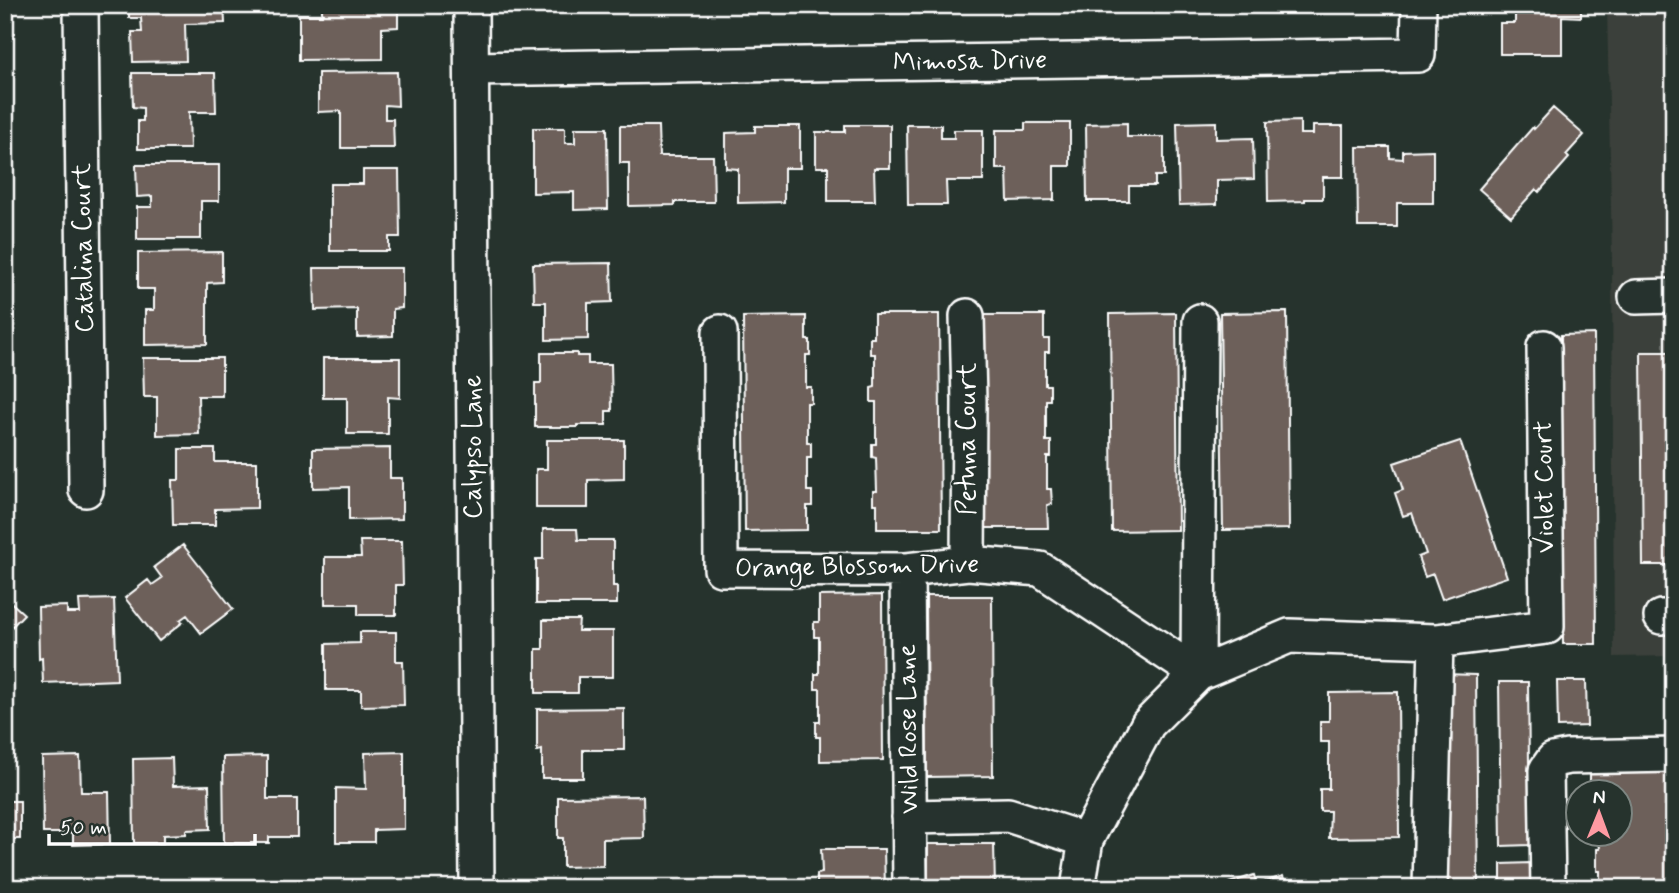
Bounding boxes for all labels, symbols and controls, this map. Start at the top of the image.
street label: Mimosa Drive [893,44,1047,80]
street label: Catalina Court [66,163,102,333]
street label: Petuna Court [951,363,985,515]
street label: Calypso Lane [457,375,491,519]
street label: Violet Court [1527,420,1563,554]
street label: Orange Blossom Drive [735,548,979,588]
street label: Wild Rose Lane [891,644,927,814]
north arrow [1564,778,1634,848]
text: N [1593,785,1606,810]
scale bar [49,802,256,846]
text: 50 m [60,814,107,842]

